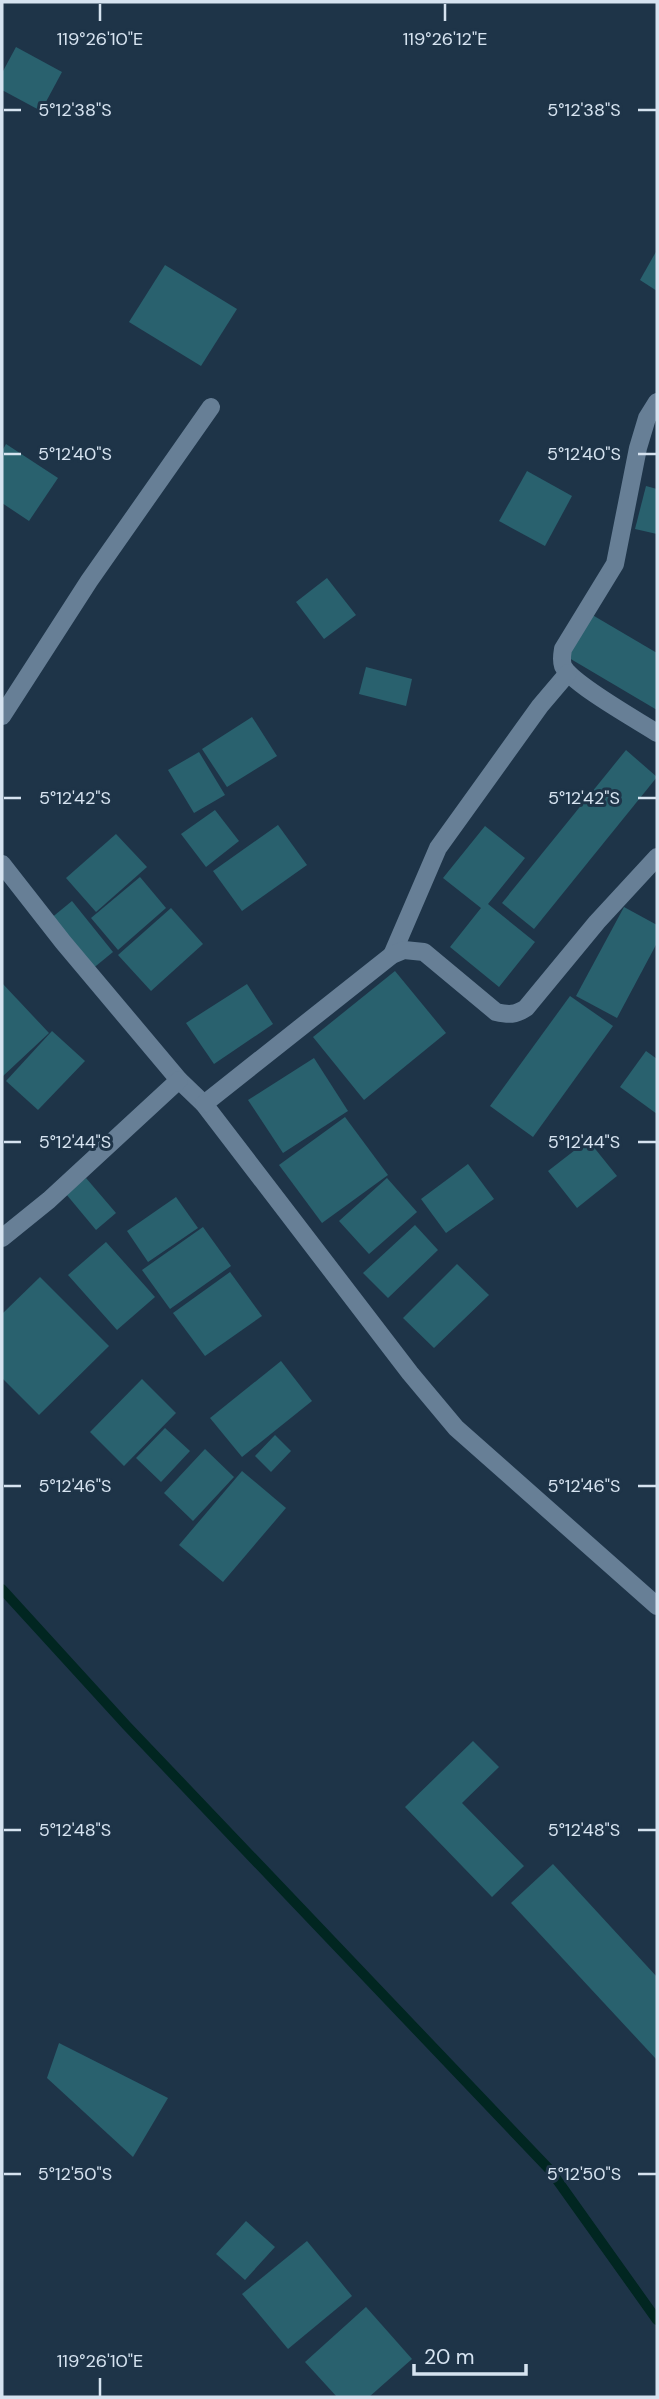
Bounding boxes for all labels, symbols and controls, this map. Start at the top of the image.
text: 119°26'10"E [57,27,143,51]
text: 119°26'12"E [403,27,487,51]
text: 5°12'38"S [38,98,112,122]
text: 5°12'38"S [547,98,621,122]
text: 5°12'40"S [38,442,112,466]
text: 5°12'40"S [547,442,621,466]
text: 5°12'42"S [39,786,111,810]
text: 5°12'42"S [548,786,620,810]
text: 5°12'44"S [39,1130,111,1154]
text: 5°12'44"S [548,1130,620,1154]
text: 5°12'46"S [39,1474,111,1498]
text: 5°12'46"S [548,1474,620,1498]
text: 5°12'48"S [39,1818,111,1842]
text: 5°12'48"S [548,1818,620,1842]
text: 5°12'50"S [38,2162,112,2186]
text: 5°12'50"S [547,2162,621,2186]
scale bar [414,2332,526,2376]
text: 20 m [424,2343,475,2371]
text: 119°26'10"E [57,2349,143,2373]

